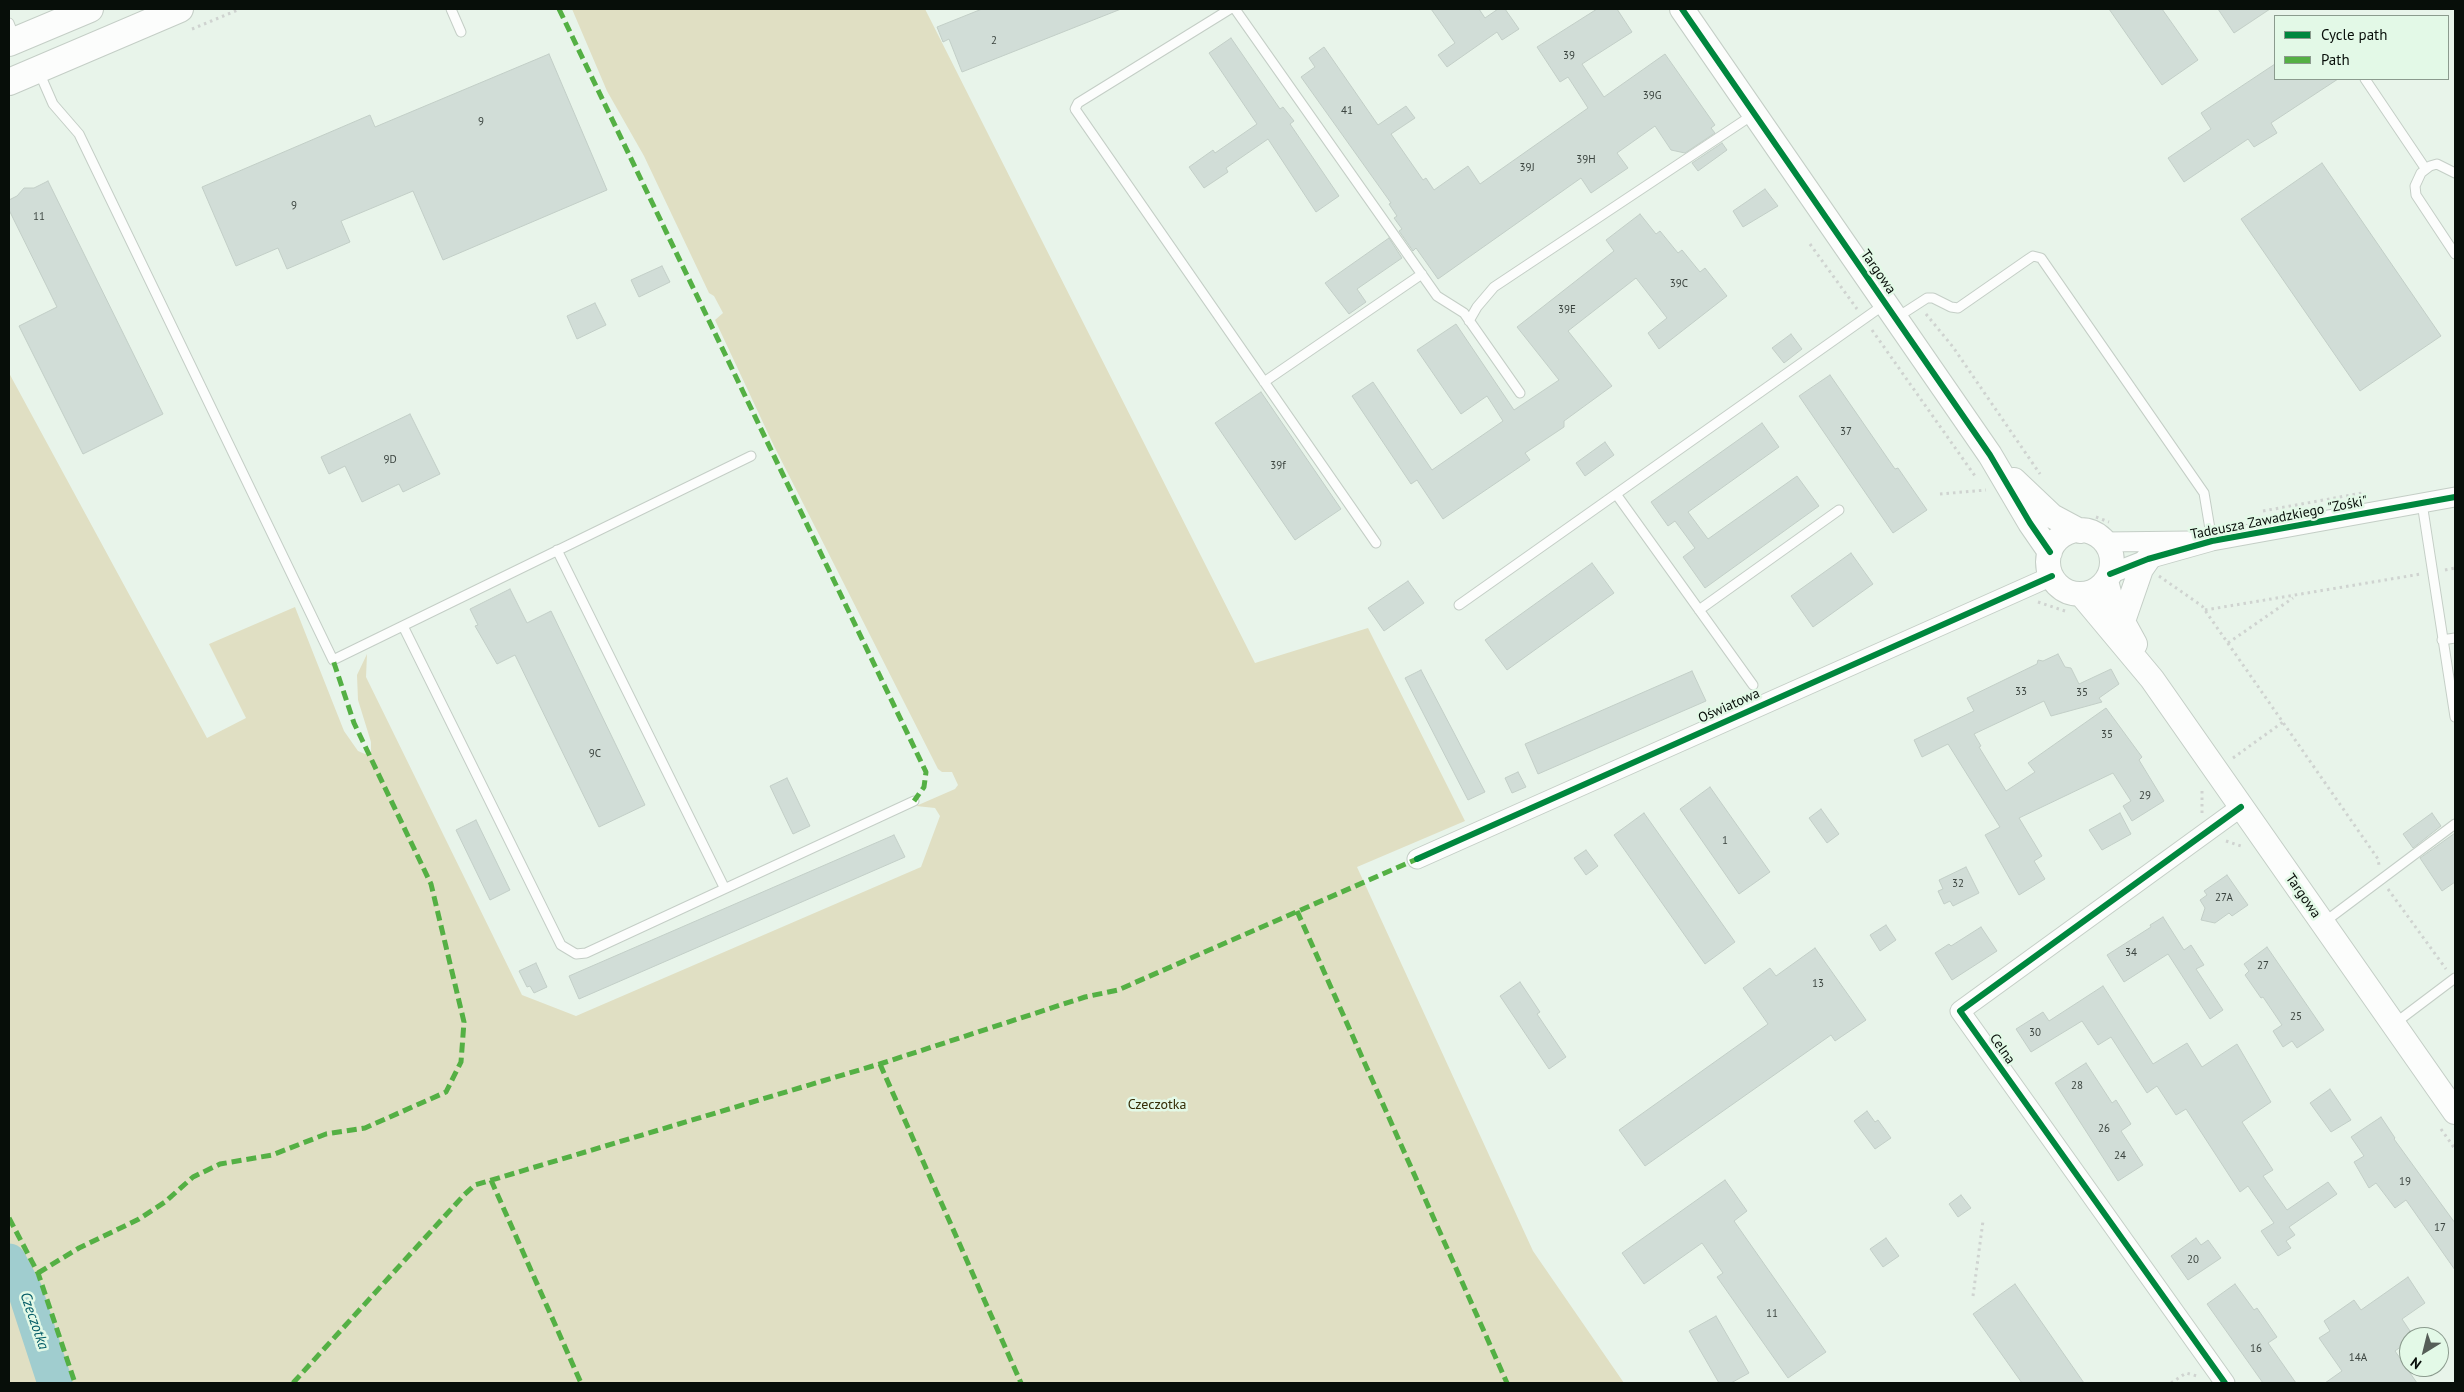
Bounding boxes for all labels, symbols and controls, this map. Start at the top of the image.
legend [2274,15,2449,80]
text: Cycle path [2321,25,2387,44]
house number: 2 [991,34,997,48]
house number: 39 [1563,49,1575,63]
text: Path [2321,50,2350,69]
house number: 39G [1643,89,1661,103]
house number: 41 [1341,104,1353,118]
house number: 9 [478,115,484,129]
house number: 39H [1576,153,1596,167]
house number: 39J [1519,161,1535,175]
house number: 9 [291,199,297,213]
house number: 11 [33,210,45,224]
street label: Targowa [1857,247,1899,297]
house number: 39C [1670,277,1688,291]
house number: 39E [1558,303,1576,317]
house number: 37 [1840,425,1852,439]
house number: 9D [383,453,397,467]
house number: 39f [1270,459,1286,473]
street label: Tadeusza Zawadzkiego "Zośki" [2189,493,2369,543]
street label: Oświatowa [1696,685,1762,727]
house number: 33 [2015,685,2027,699]
house number: 35 [2076,686,2088,700]
house number: 35 [2101,728,2113,742]
house number: 9C [589,747,601,761]
house number: 29 [2139,789,2151,803]
house number: 1 [1722,834,1728,848]
street label: Targowa [2282,871,2324,921]
house number: 32 [1952,877,1964,891]
house number: 27A [2215,891,2233,905]
house number: 34 [2125,946,2137,960]
house number: 27 [2257,959,2269,973]
house number: 13 [1812,977,1824,991]
house number: 25 [2290,1010,2302,1024]
house number: 30 [2029,1026,2041,1040]
street label: Celna [1986,1031,2018,1067]
house number: 28 [2071,1079,2083,1093]
park label: Czeczotka [1128,1097,1186,1113]
house number: 26 [2098,1122,2110,1136]
house number: 24 [2114,1149,2126,1163]
house number: 19 [2399,1175,2411,1189]
house number: 17 [2434,1221,2446,1235]
house number: 20 [2187,1253,2199,1267]
water label: Czeczotka [16,1290,52,1352]
house number: 11 [1766,1307,1778,1321]
north arrow [2399,1327,2449,1377]
house number: 16 [2250,1342,2262,1356]
house number: 14A [2349,1351,2367,1365]
text: N [2407,1353,2425,1373]

